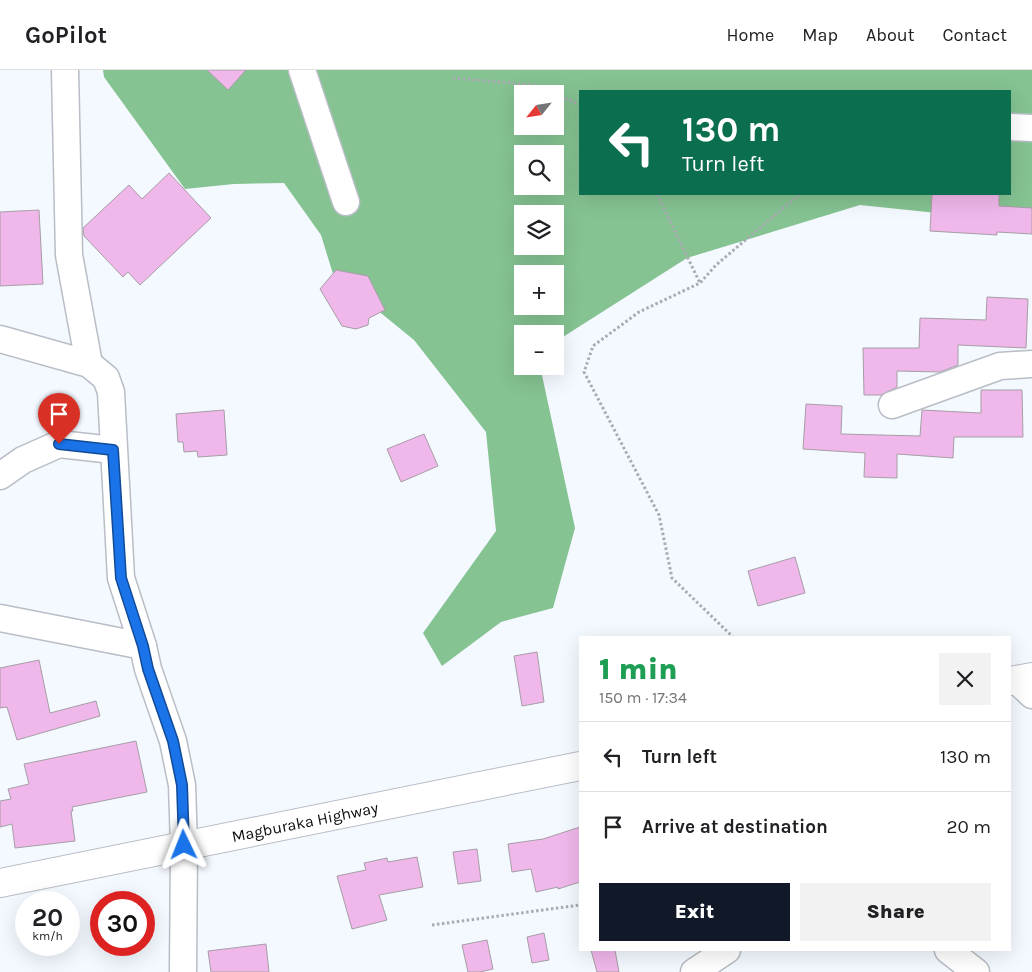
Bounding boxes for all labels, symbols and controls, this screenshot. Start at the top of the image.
text: GoPilot [25,21,107,49]
text: Home [726,24,774,46]
text: Map [802,24,838,46]
text: About [866,24,915,46]
text: Contact [943,24,1007,46]
north arrow [514,85,564,135]
map controls [514,85,564,375]
text: 130 m [682,109,780,150]
icon: left [599,110,664,175]
button: search [514,145,564,195]
text: Turn left [682,151,765,177]
button: layers [514,205,564,255]
button: + [514,265,564,315]
button: − [514,325,564,375]
pin [38,393,80,444]
icon: arrive [45,400,73,428]
text: 1 min [599,651,678,687]
button: close [939,653,991,705]
text: 150 m · 17:34 [599,688,687,707]
icon: left [599,743,627,771]
text: Turn left [642,746,717,768]
text: 130 m [940,746,991,768]
street label: Magburaka Highway [230,797,380,846]
icon: arrive [599,813,627,841]
text: Arrive at destination [642,816,828,838]
text: 20 m [946,816,991,838]
position arrow [157,818,209,870]
button: Exit [599,883,790,941]
button: Share [800,883,991,941]
speed limit sign: 30 [90,891,155,956]
text: 20 [32,903,63,932]
text: km/h [32,929,63,943]

